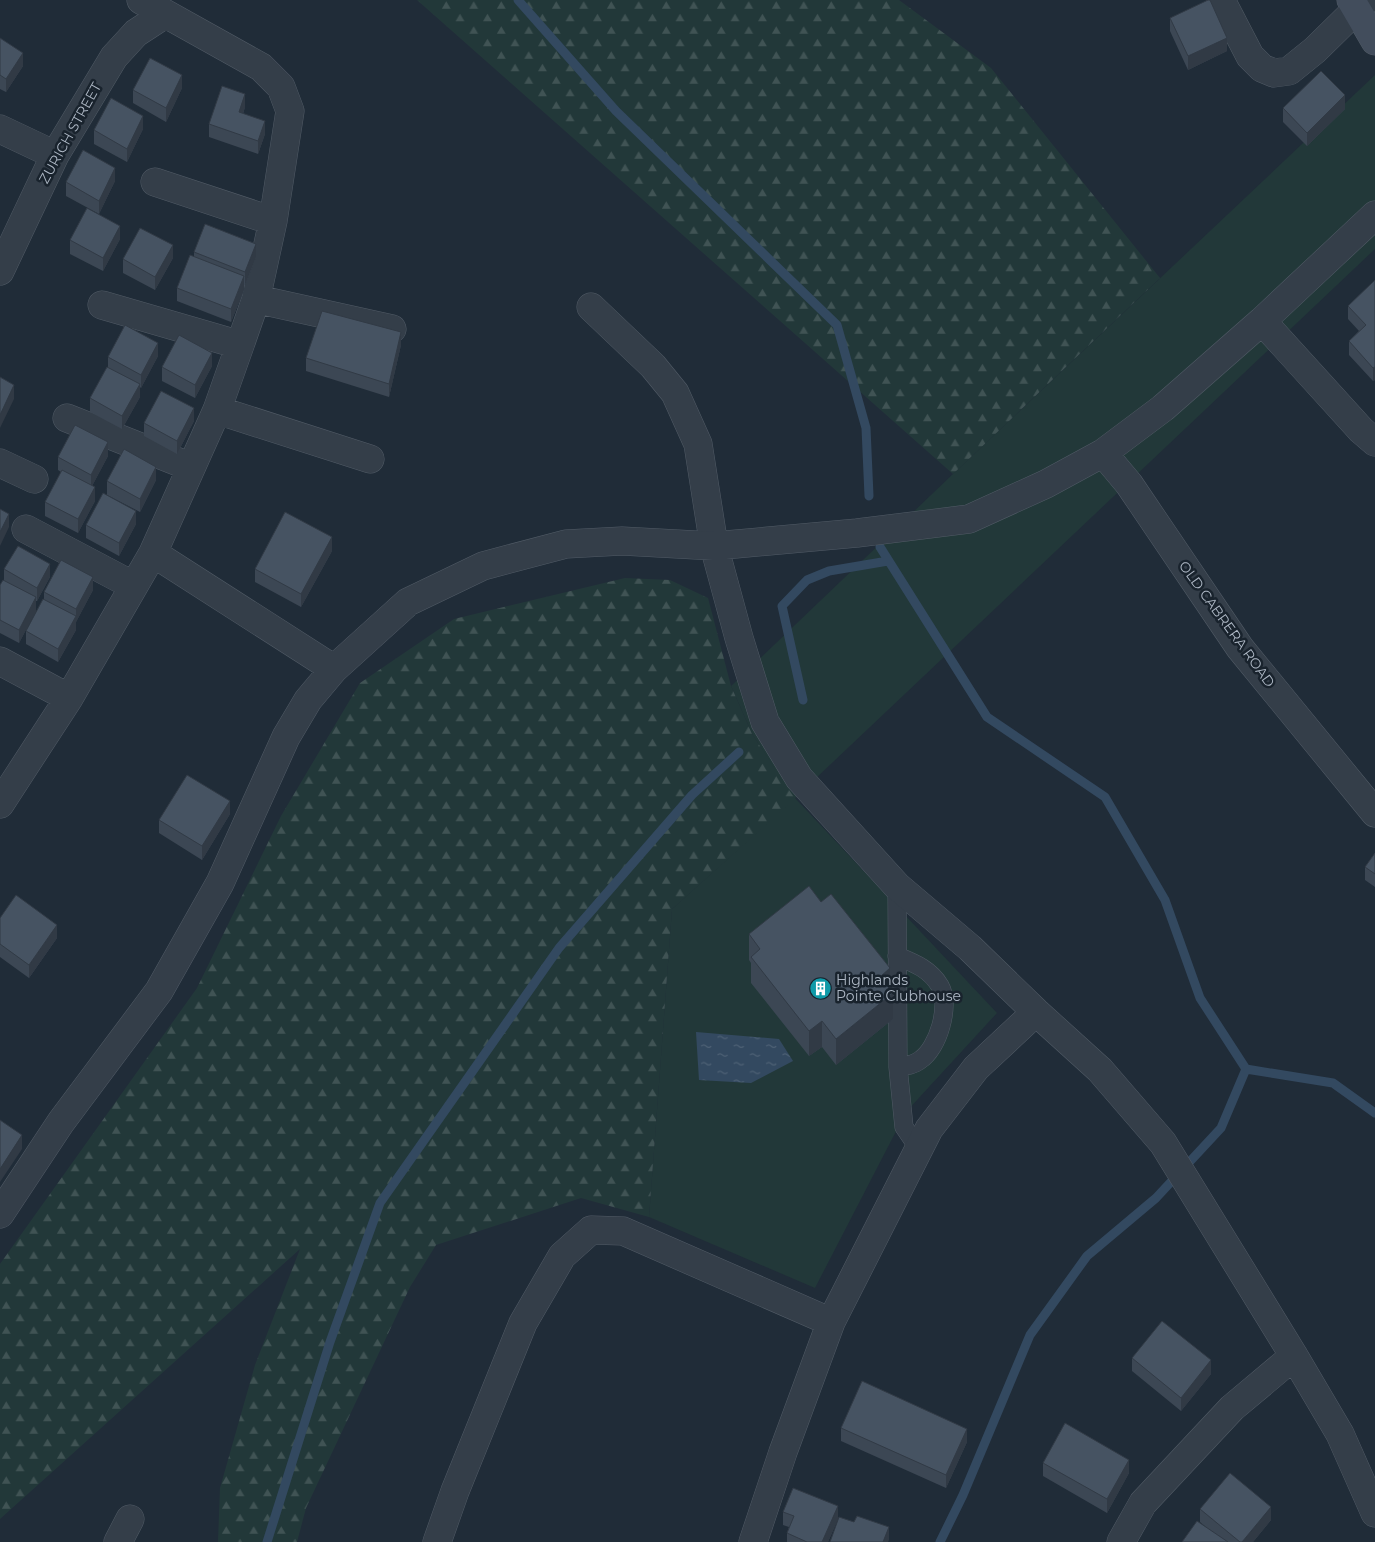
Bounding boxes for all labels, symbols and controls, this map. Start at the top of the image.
street label: ZURICH STREET [35,79,105,187]
street label: OLD CABRERA ROAD [1175,557,1279,691]
place label: Highlands Pointe Clubhouse [836,971,961,1005]
building icon: Highlands Pointe Clubhouse [808,976,832,1000]

